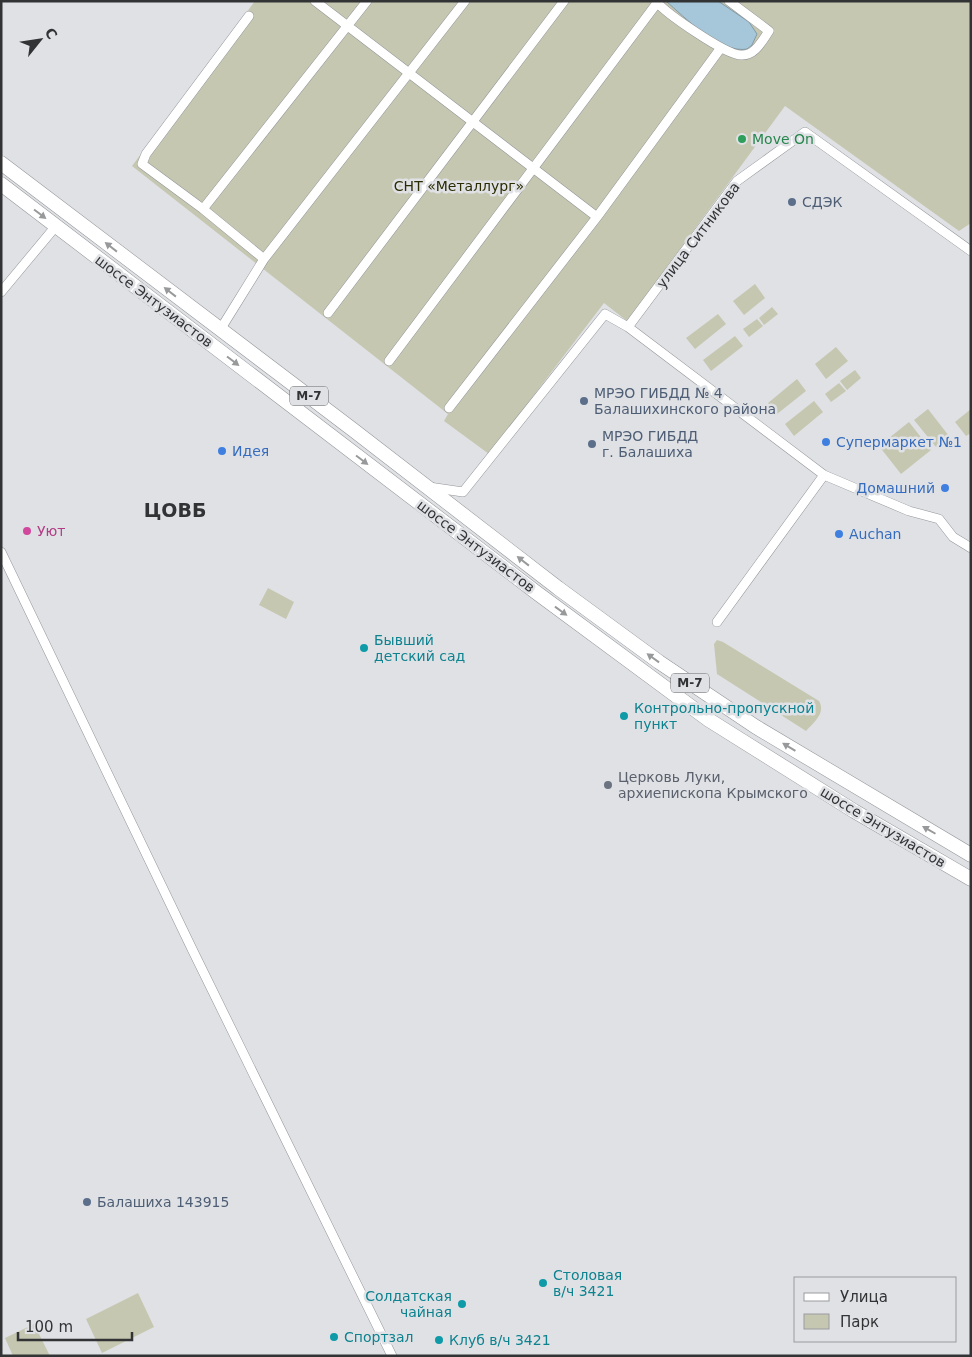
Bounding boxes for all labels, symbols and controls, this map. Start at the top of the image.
north arrow [15,15,65,65]
text: С [42,25,61,42]
place label: Move On [752,131,814,147]
marker: Move On [736,133,748,145]
park label: СНТ «Металлург» [394,178,524,194]
street label: улица Ситникова [653,179,743,291]
place label: СДЭК [802,194,842,210]
marker: СДЭК [786,196,798,208]
one-way arrow [33,209,47,219]
one-way arrow [104,242,118,252]
street label: шоссе Энтузиастов [92,252,216,350]
one-way arrow [164,287,177,298]
one-way arrow [226,356,239,367]
place label: МРЭО ГИБДД № 4 Балашихинского района [594,385,776,417]
road number: М-7 [290,386,328,406]
marker: МРЭО ГИБДД № 4 Балашихинского района [578,395,590,407]
place label: МРЭО ГИБДД г. Балашиха [602,428,698,460]
place label: Супермаркет №1 [836,434,962,450]
marker: Супермаркет №1 [820,436,832,448]
marker: МРЭО ГИБДД г. Балашиха [586,438,598,450]
place label: Идея [232,443,269,459]
marker: Идея [216,445,228,457]
one-way arrow [355,455,369,465]
place label: Домашний [856,480,935,496]
marker: Домашний [939,482,951,494]
street label: шоссе Энтузиастов [414,497,538,595]
district label: ЦОВБ [144,499,206,521]
place label: Уют [37,523,65,539]
marker: Уют [21,525,33,537]
place label: Auchan [849,526,901,542]
marker: Auchan [833,528,845,540]
one-way arrow [516,556,530,566]
one-way arrow [554,606,568,616]
place label: Бывший детский сад [374,632,465,664]
marker: Бывший детский сад [358,642,370,654]
one-way arrow [646,653,660,663]
road number: М-7 [671,674,709,692]
place label: Контрольно-пропускной пункт [634,700,814,732]
marker: Контрольно-пропускной пункт [618,710,630,722]
one-way arrow [782,743,796,752]
place label: Церковь Луки, архиепископа Крымского [618,769,808,801]
marker: Церковь Луки, архиепископа Крымского [602,779,614,791]
street label: шоссе Энтузиастов [818,783,948,871]
one-way arrow [922,826,935,835]
place label: Балашиха 143915 [97,1194,229,1210]
marker: Балашиха 143915 [81,1196,93,1208]
place label: Столовая в/ч 3421 [553,1267,622,1299]
marker: Столовая в/ч 3421 [537,1277,549,1289]
legend [794,1277,957,1342]
place label: Солдатская чайная [365,1288,452,1320]
text: Улица [840,1288,888,1306]
marker: Солдатская чайная [456,1298,468,1310]
scale bar [18,1310,131,1342]
text: Парк [840,1313,879,1331]
text: 100 m [25,1318,73,1336]
place label: Спортзал [344,1329,414,1345]
marker: Спортзал [328,1331,340,1343]
place label: Клуб в/ч 3421 [449,1332,551,1348]
marker: Клуб в/ч 3421 [433,1334,445,1346]

